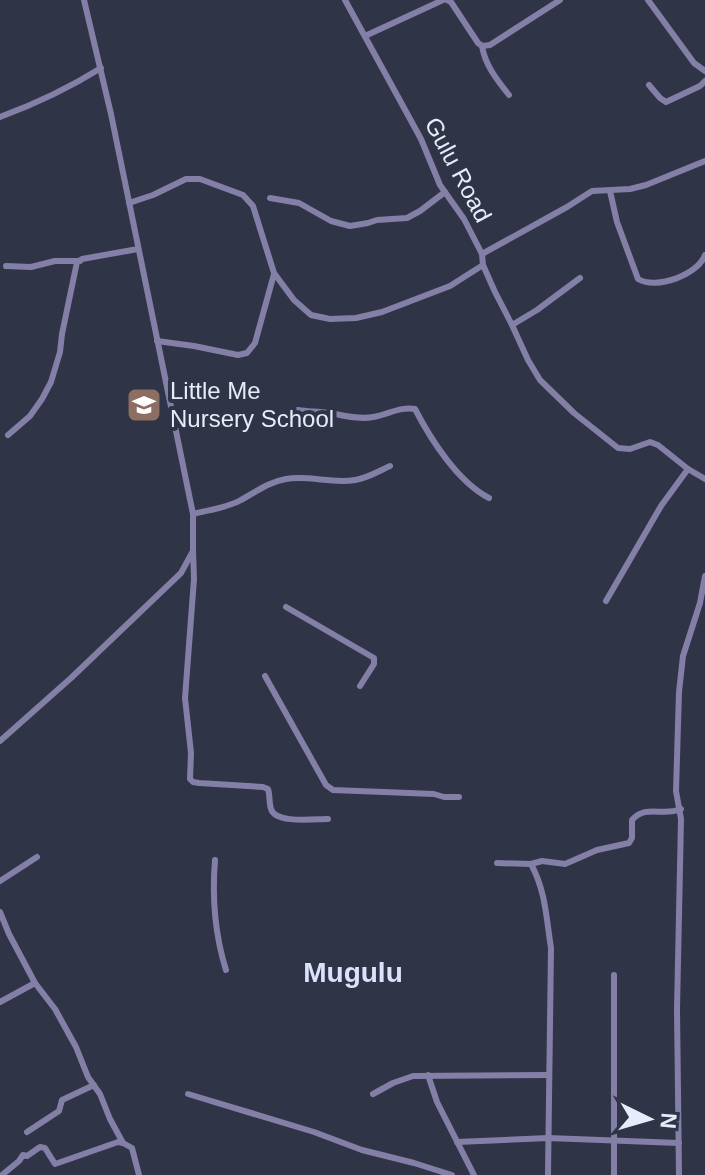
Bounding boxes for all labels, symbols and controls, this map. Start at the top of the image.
street label: Gulu Road [420,113,497,227]
place label: Little Me Nursery School [170,377,334,432]
school or university icon: Little Me Nursery School [125,386,163,424]
district label: Mugulu [303,957,403,988]
north arrow [609,1079,689,1159]
text: N [655,1112,682,1130]

